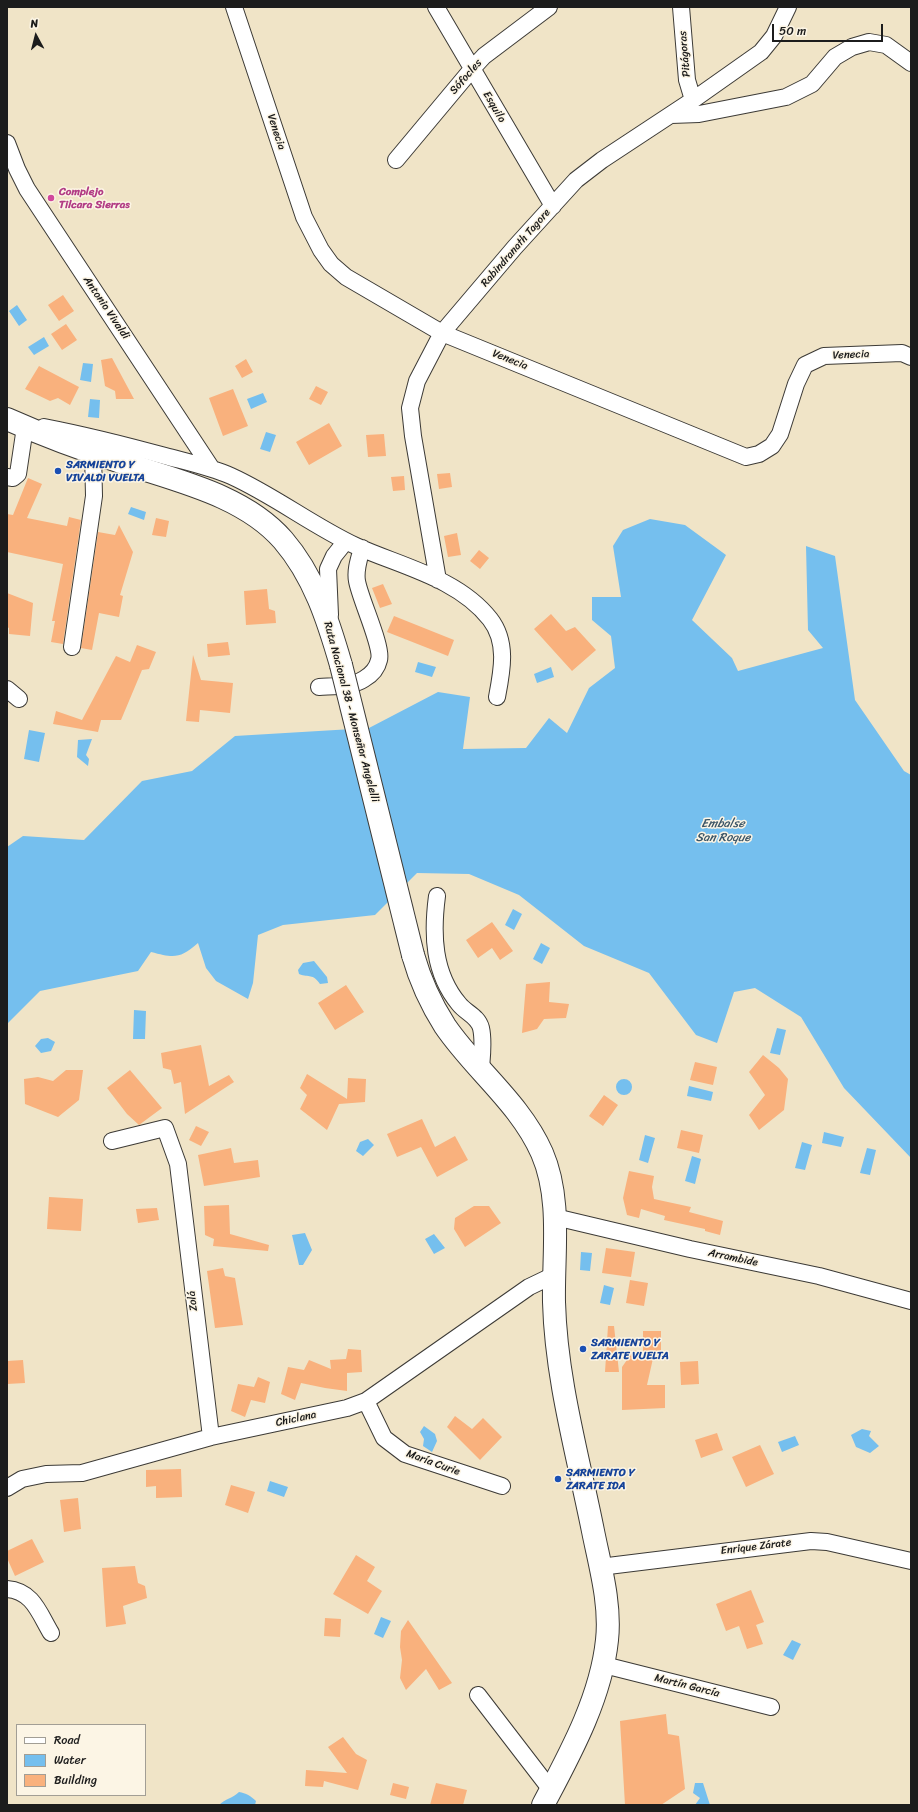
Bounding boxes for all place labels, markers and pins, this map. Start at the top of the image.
place label: Complejo Tilcara Sierras [59,185,130,211]
marker: Complejo Tilcara Sierras [46,193,56,203]
place label: SARMIENTO Y VIVALDI VUELTA [66,458,145,484]
marker: SARMIENTO Y VIVALDI VUELTA [53,466,63,476]
place label: SARMIENTO Y ZARATE VUELTA [591,1336,669,1362]
marker: SARMIENTO Y ZARATE VUELTA [578,1344,588,1354]
place label: SARMIENTO Y ZARATE IDA [566,1466,635,1492]
marker: SARMIENTO Y ZARATE IDA [553,1474,563,1484]

